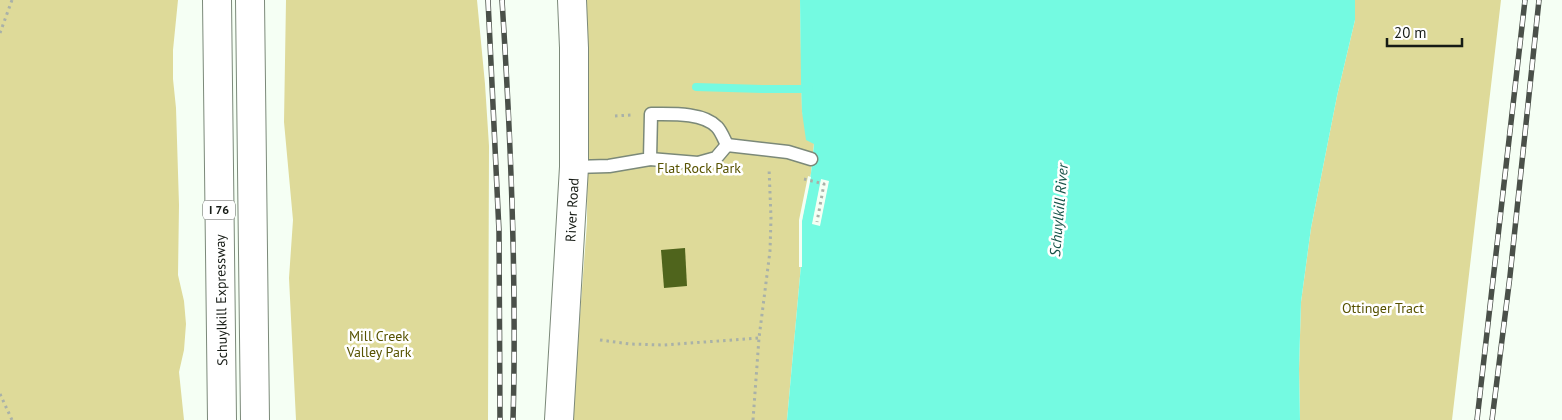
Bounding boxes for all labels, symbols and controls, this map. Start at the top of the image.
scale bar [1387,15,1462,47]
text: 20 m [1394,23,1427,42]
park label: Flat Rock Park [657,159,741,177]
water label: Schuylkill River [1045,162,1072,257]
street label: River Road [561,178,583,242]
road number: I 76 [203,200,235,220]
street label: Schuylkill Expressway [211,234,231,366]
park label: Ottinger Tract [1342,299,1424,317]
park label: Mill Creek Valley Park [346,327,412,361]

